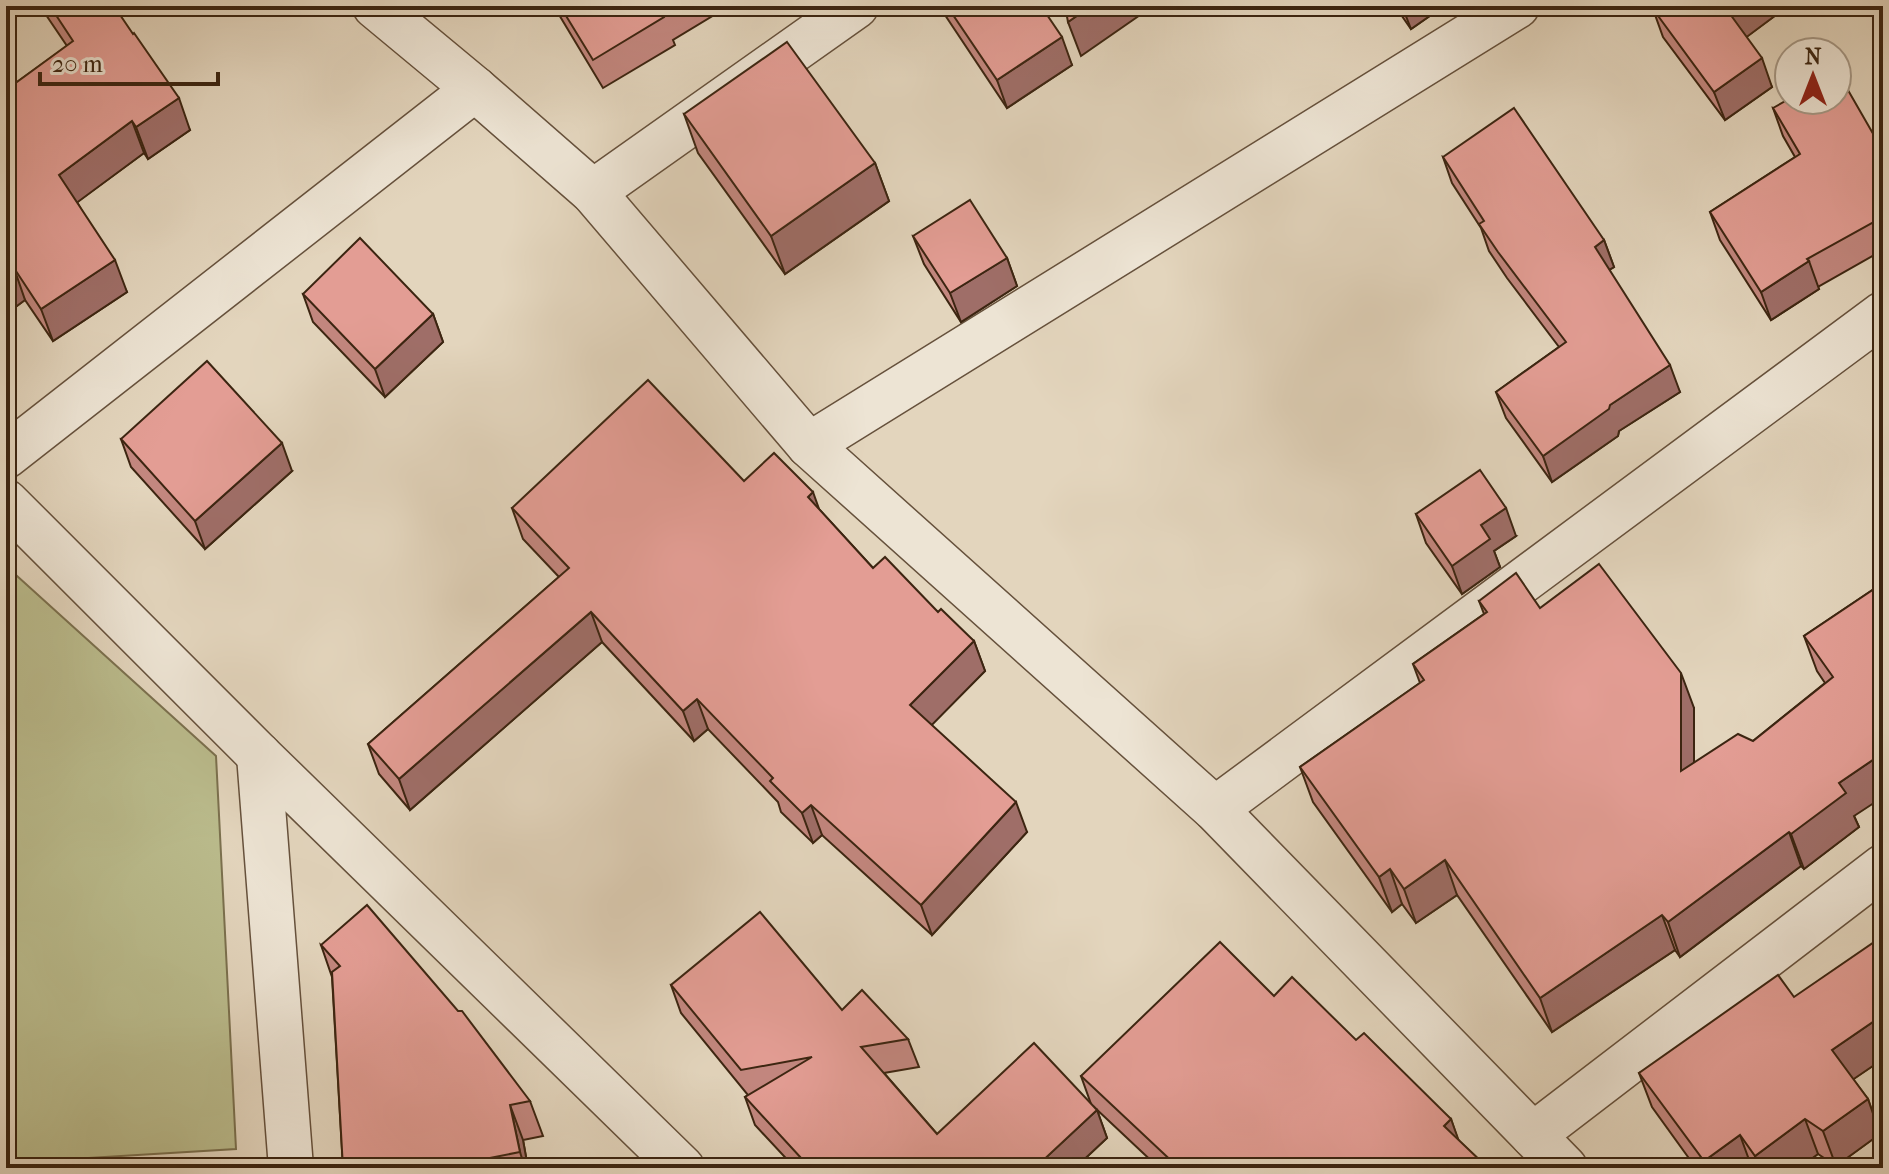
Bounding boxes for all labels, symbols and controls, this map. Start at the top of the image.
scale bar [40,36,218,86]
north arrow [1773,36,1853,116]
text: N [1805,44,1822,70]
text: 20 m [52,50,103,78]

